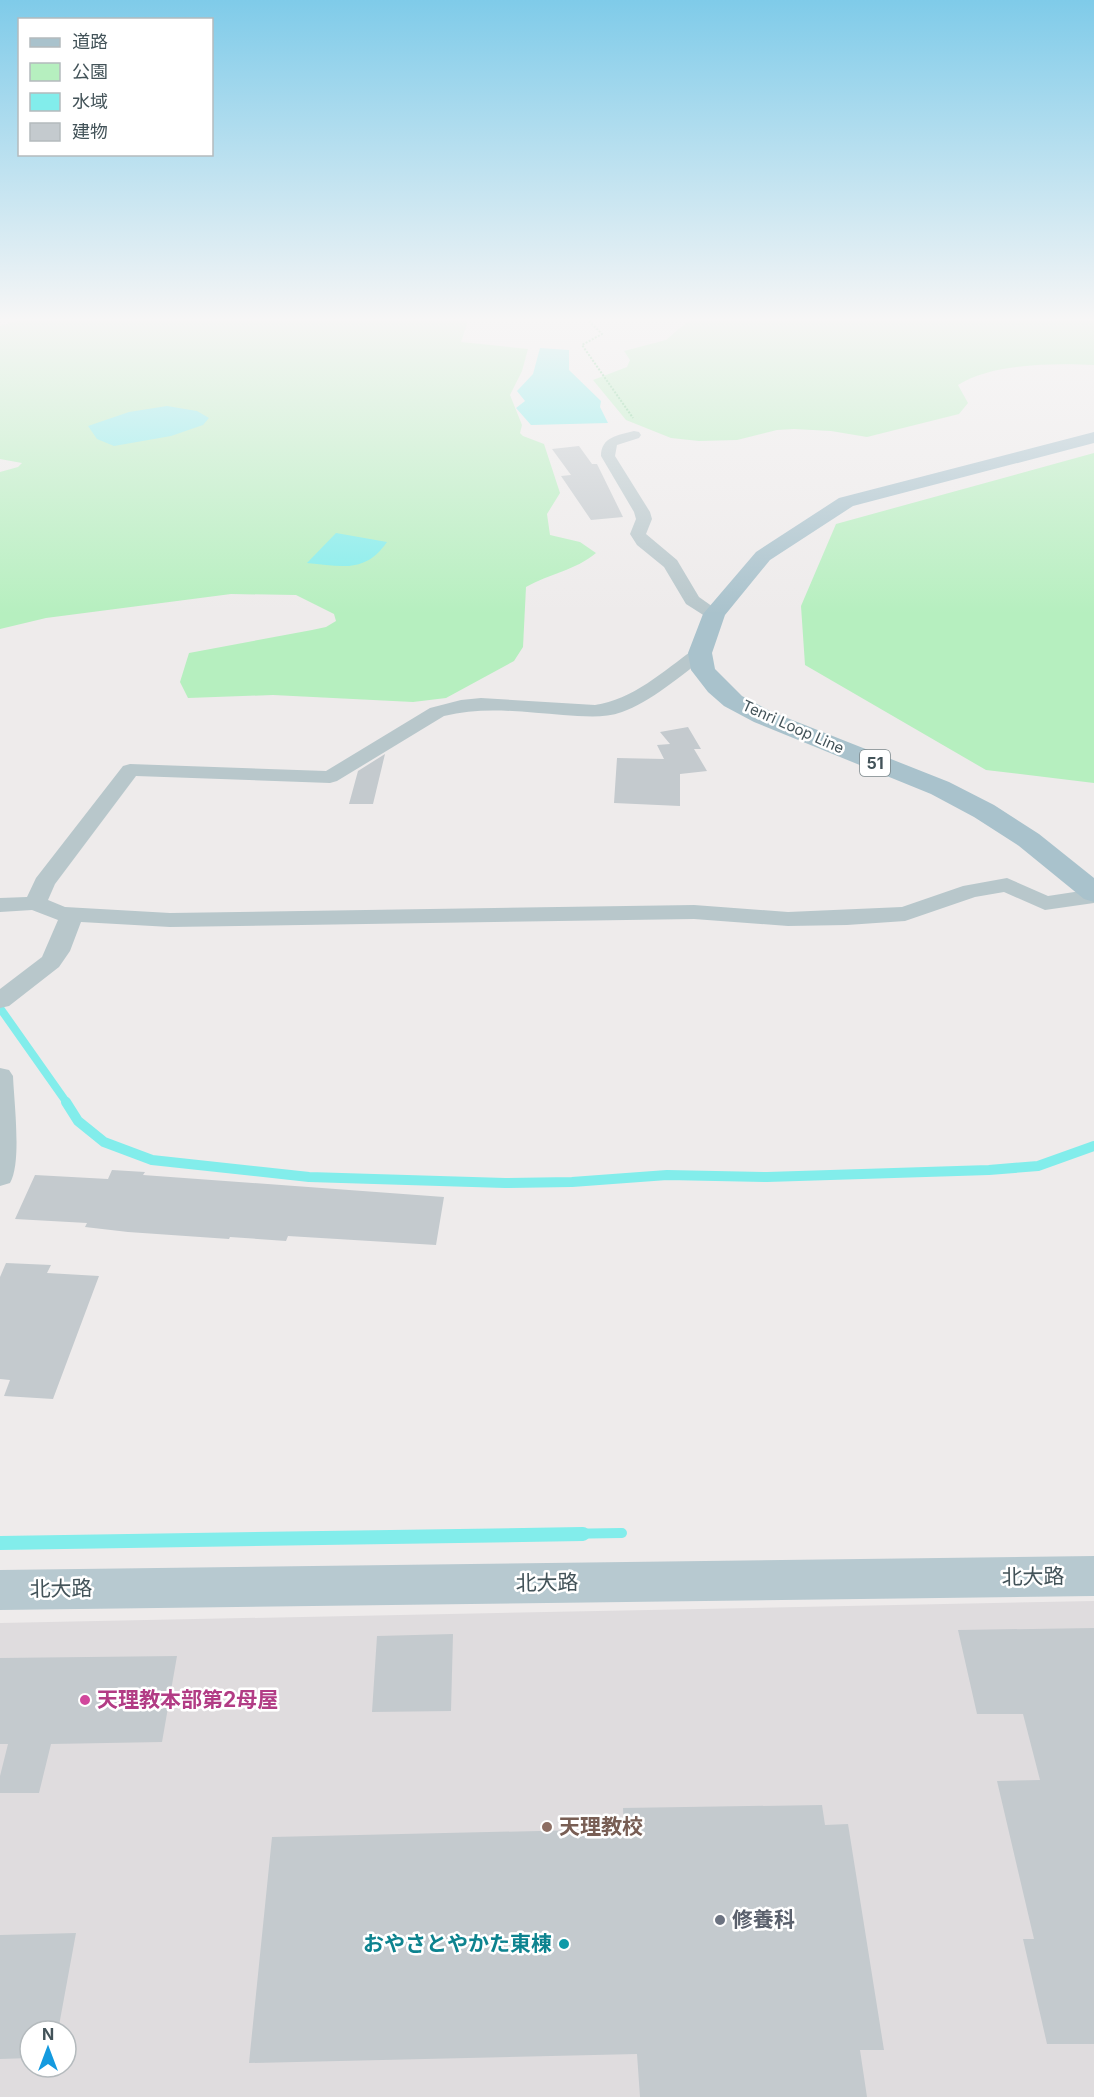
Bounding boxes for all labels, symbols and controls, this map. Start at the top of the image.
legend [18,18,213,156]
text: 道路 [72,31,108,52]
text: 公園 [72,61,108,82]
text: 水域 [72,91,108,112]
text: 建物 [72,121,108,142]
street label: Tenri Loop Line [739,696,847,757]
road number: 51 [860,750,890,776]
street label: 北大路 [1001,1563,1065,1590]
street label: 北大路 [515,1569,579,1596]
street label: 北大路 [29,1575,93,1602]
place label: 天理教本部第2母屋 [97,1687,278,1712]
marker: 天理教本部第2母屋 [78,1693,92,1707]
place label: 天理教校 [559,1814,643,1839]
marker: 天理教校 [540,1820,554,1834]
place label: 修養科 [732,1907,795,1932]
marker: 修養科 [713,1913,727,1927]
place label: おやさとやかた東棟 [363,1931,552,1956]
marker: おやさとやかた東棟 [557,1937,571,1951]
north arrow [18,2019,78,2079]
text: N [42,2024,54,2044]

